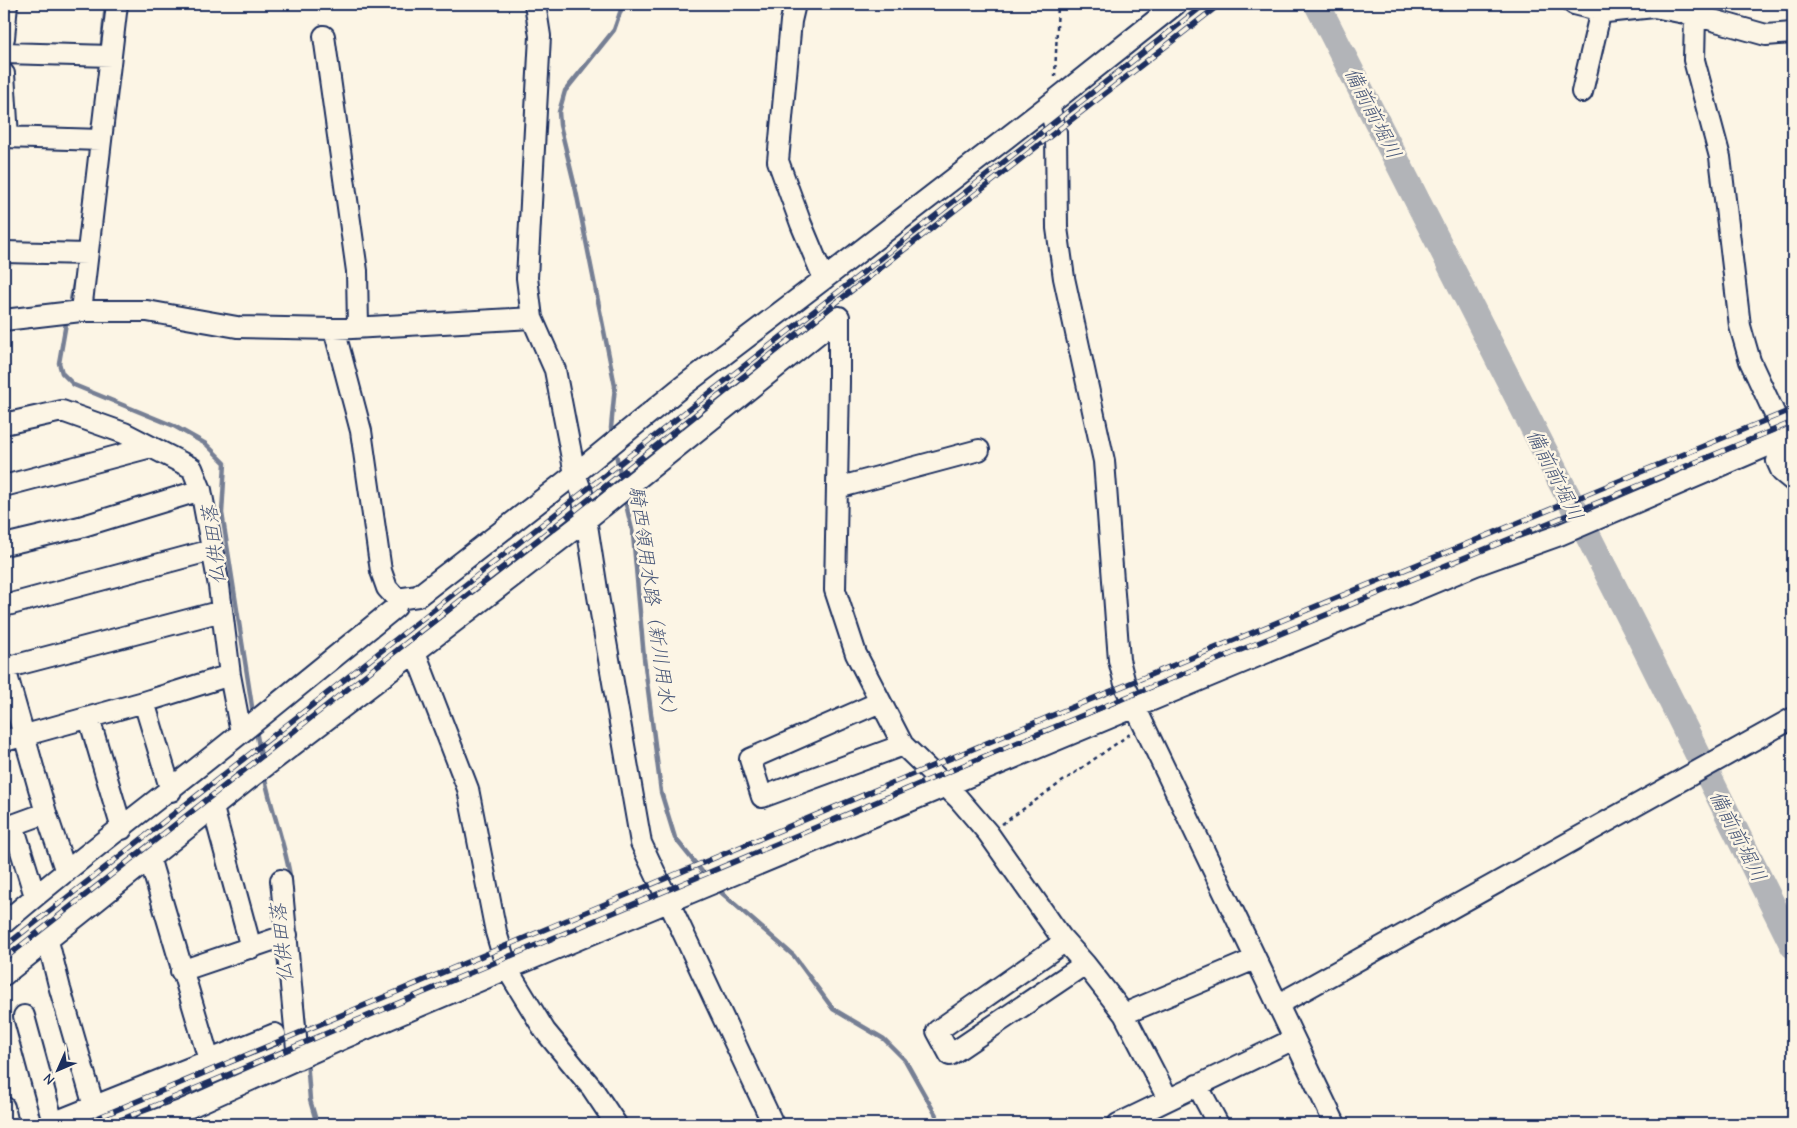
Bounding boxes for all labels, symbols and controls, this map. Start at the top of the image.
water label: 備前前堀川 [1340,63,1406,163]
water label: 備前前堀川 [1522,425,1588,525]
water label: 騎西領用水路（新川用水） [625,485,681,725]
water label: 仏供田落 [197,502,230,586]
water label: 備前前堀川 [1705,786,1771,886]
water label: 仏供田落 [266,900,298,984]
north arrow [32,1046,82,1096]
text: N [40,1070,58,1088]

